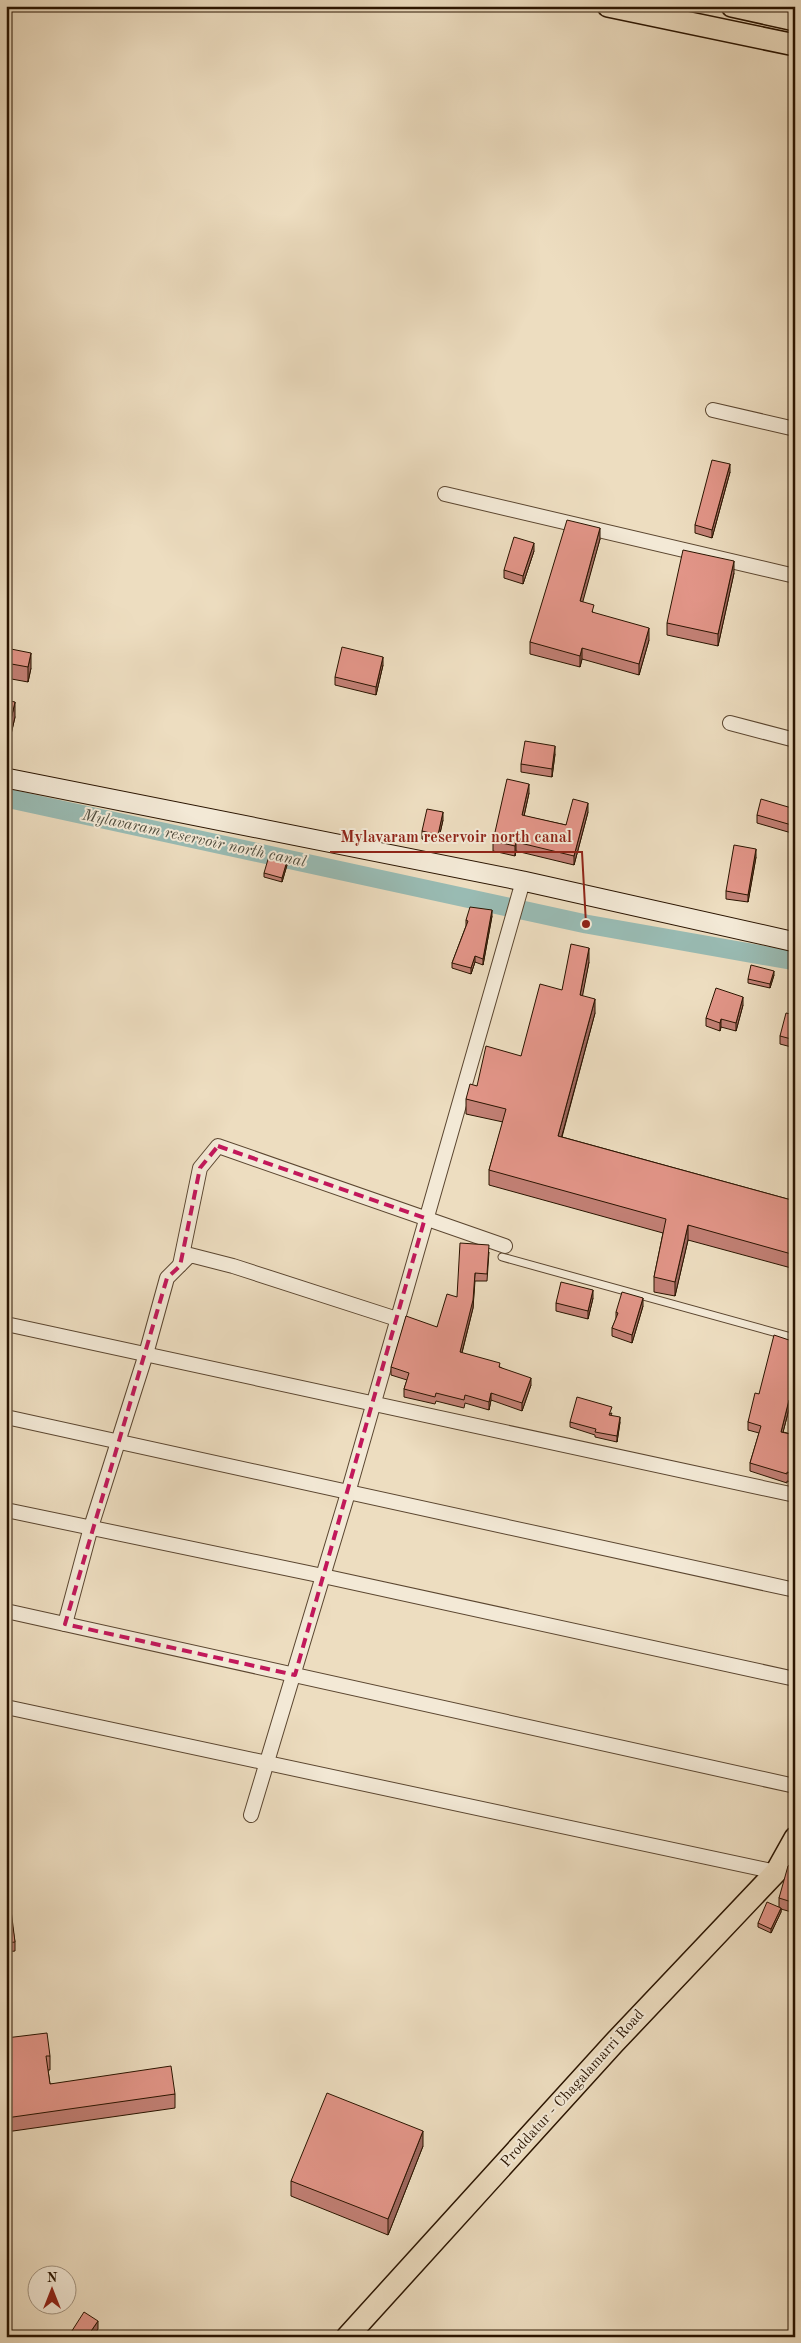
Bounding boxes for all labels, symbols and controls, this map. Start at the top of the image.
water label: Mylavaram reservoir north canal [80,807,308,871]
callout: Mylavaram reservoir north canal [330,821,582,852]
text: Mylavaram reservoir north canal [340,830,572,846]
street label: Proddatur - Chagalamarri Road [498,2007,648,2171]
north arrow [28,2266,78,2316]
text: N [47,2271,58,2285]

